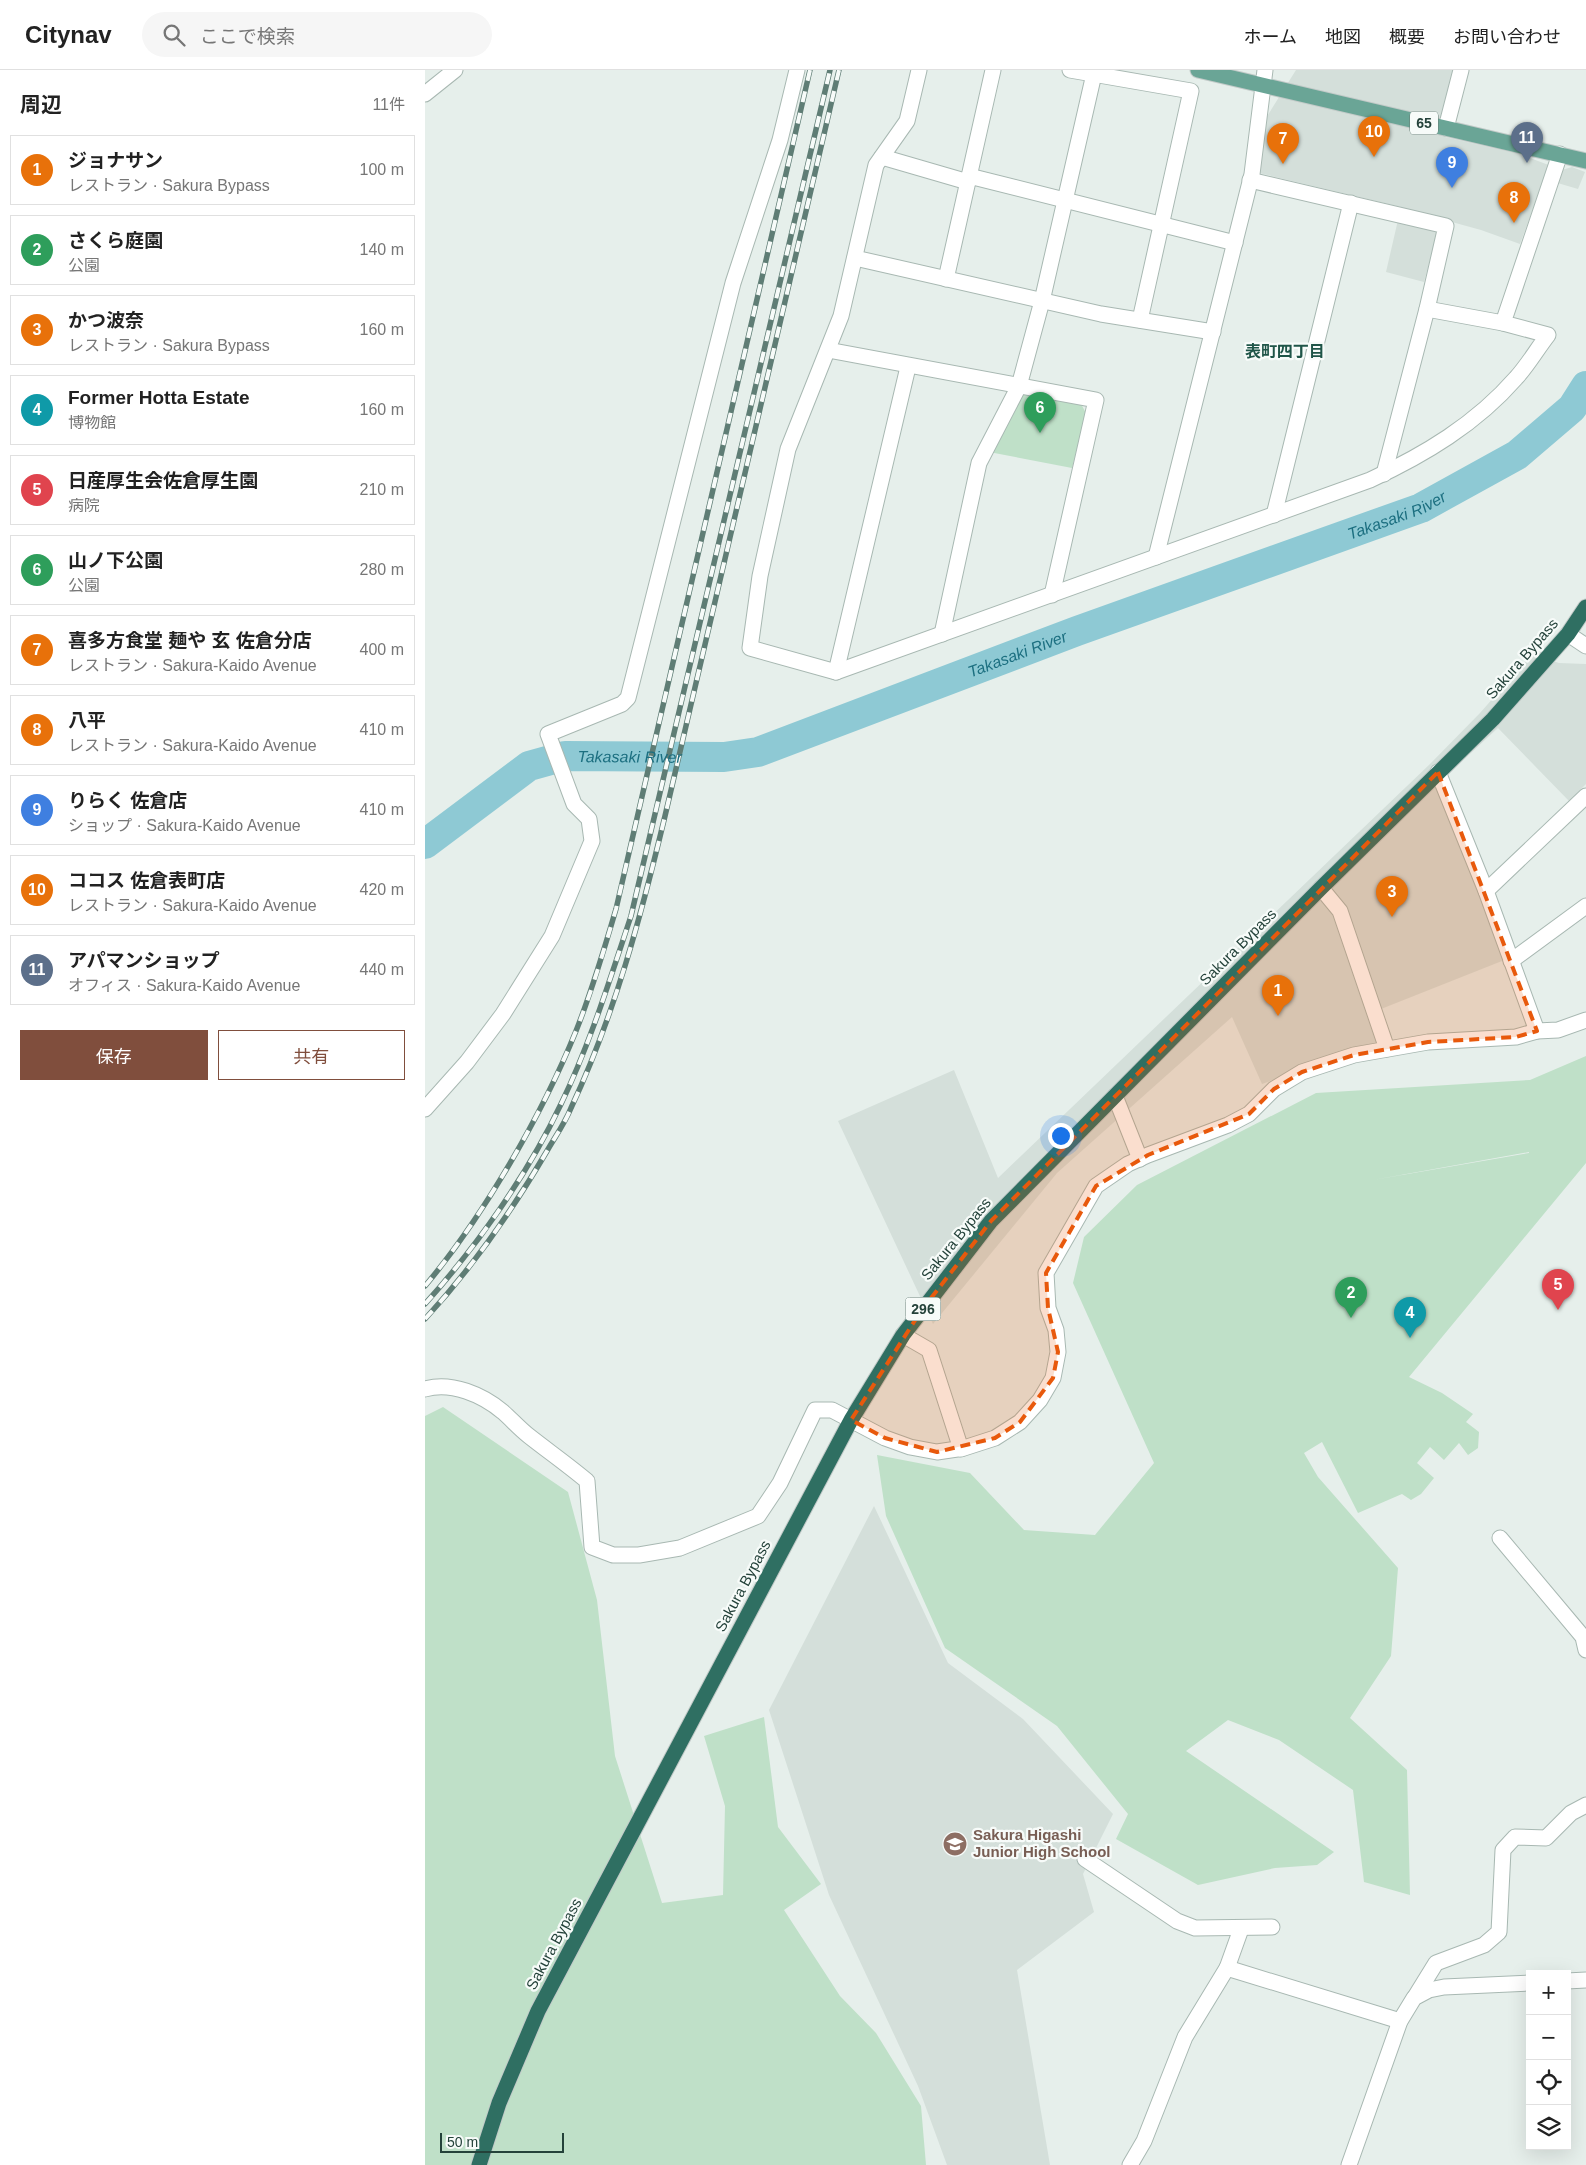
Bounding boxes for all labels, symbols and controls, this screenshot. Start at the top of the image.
search box [142,12,492,57]
text: Citynav [25,21,112,48]
icon: search [160,21,188,49]
text: ここで検索 [200,26,295,47]
text: ホーム [1244,27,1297,47]
text: 地図 [1325,27,1361,47]
text: 概要 [1389,27,1425,47]
text: お問い合わせ [1453,27,1561,47]
text: 周辺 [20,93,62,116]
text: 11件 [372,96,405,113]
road number: 65 [1410,112,1438,134]
pin: 10 [1358,116,1390,157]
pin: 11 [1511,122,1543,163]
pin: 7 [1267,123,1299,164]
pin: 9 [1436,147,1468,188]
text: ジョナサン [68,150,163,171]
text: 1 [33,161,41,178]
text: 100 m [360,161,404,178]
text: レストラン · Sakura Bypass [68,177,270,194]
pin: 8 [1498,182,1530,223]
text: さくら庭園 [68,230,163,251]
text: 2 [33,241,41,258]
text: 140 m [360,241,404,258]
text: 公園 [68,257,100,274]
text: かつ波奈 [68,310,144,331]
text: 3 [33,321,41,338]
text: 160 m [360,321,404,338]
text: レストラン · Sakura Bypass [68,337,270,354]
district label: 表町四丁目 [1245,343,1325,360]
text: Former Hotta Estate [68,387,250,408]
pin: 6 [1024,392,1056,433]
text: 4 [33,401,41,418]
text: 160 m [360,401,404,418]
text: 博物館 [68,414,116,431]
text: 日産厚生会佐倉厚生園 [68,470,258,491]
text: 5 [33,481,41,498]
text: 210 m [360,481,404,498]
water label: Takasaki River [1345,488,1450,543]
text: 病院 [68,497,100,514]
text: 山ノ下公園 [68,550,163,571]
text: 6 [33,561,41,578]
text: 280 m [360,561,404,578]
text: 公園 [68,577,100,594]
street label: Sakura Bypass [1482,615,1561,702]
water label: Takasaki River [966,627,1070,681]
text: 喜多方食堂 麺や 玄 佐倉分店 [68,630,312,651]
text: 7 [33,641,41,658]
text: 400 m [360,641,404,658]
text: レストラン · Sakura-Kaido Avenue [68,657,317,674]
text: 八平 [68,710,106,731]
text: 8 [33,721,41,738]
text: 410 m [360,721,404,738]
text: レストラン · Sakura-Kaido Avenue [68,737,317,754]
water label: Takasaki River [577,748,683,766]
text: りらく 佐倉店 [68,790,187,811]
text: 9 [33,801,41,818]
text: 410 m [360,801,404,818]
text: ショップ · Sakura-Kaido Avenue [68,817,301,834]
text: ココス 佐倉表町店 [68,870,225,891]
pin: 3 [1376,876,1408,917]
text: 10 [28,881,46,898]
text: 420 m [360,881,404,898]
text: レストラン · Sakura-Kaido Avenue [68,897,317,914]
street label: Sakura Bypass [1196,905,1279,988]
text: アパマンショップ [68,950,220,971]
text: 11 [29,961,45,978]
text: 440 m [360,961,404,978]
pin: 1 [1262,975,1294,1016]
text: オフィス · Sakura-Kaido Avenue [68,977,300,994]
button: 保存 [20,1030,208,1080]
button: 共有 [218,1030,405,1080]
your location [1048,1123,1074,1149]
street label: Sakura Bypass [917,1194,994,1283]
pin: 5 [1542,1269,1574,1310]
pin: 2 [1335,1277,1367,1318]
pin: 4 [1394,1297,1426,1338]
road number: 296 [905,1298,941,1320]
street label: Sakura Bypass [711,1537,774,1634]
place label: Sakura Higashi Junior High School [973,1826,1111,1860]
school or university icon: Sakura Higashi Junior High School [942,1831,968,1857]
street label: Sakura Bypass [522,1895,585,1992]
map controls [1526,1970,1571,2150]
button: + [1526,1970,1571,2015]
button: − [1526,2015,1571,2060]
button: locate [1526,2060,1571,2105]
button: layers [1526,2105,1571,2150]
scale bar [440,2130,564,2153]
text: 50 m [447,2134,478,2150]

